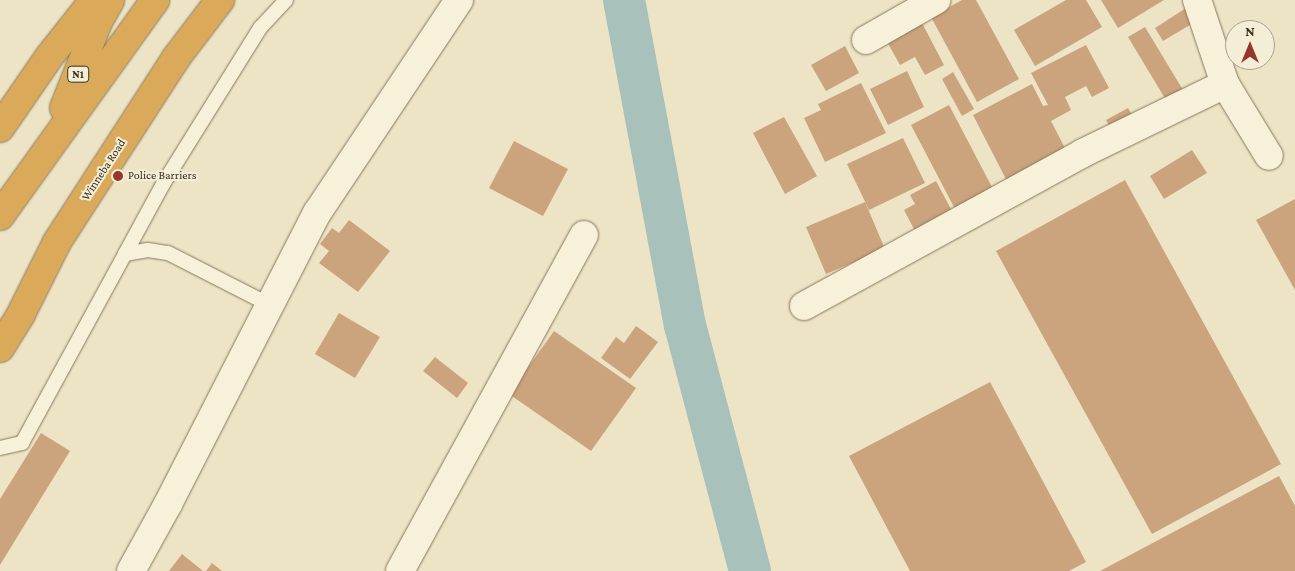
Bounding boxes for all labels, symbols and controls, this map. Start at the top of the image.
north arrow [1225,20,1275,70]
text: N [1245,23,1255,39]
road number: N1 [67,66,89,82]
street label: Winneba Road [79,137,129,203]
place label: Police Barriers [128,169,196,183]
marker: Police Barriers [112,170,124,182]

